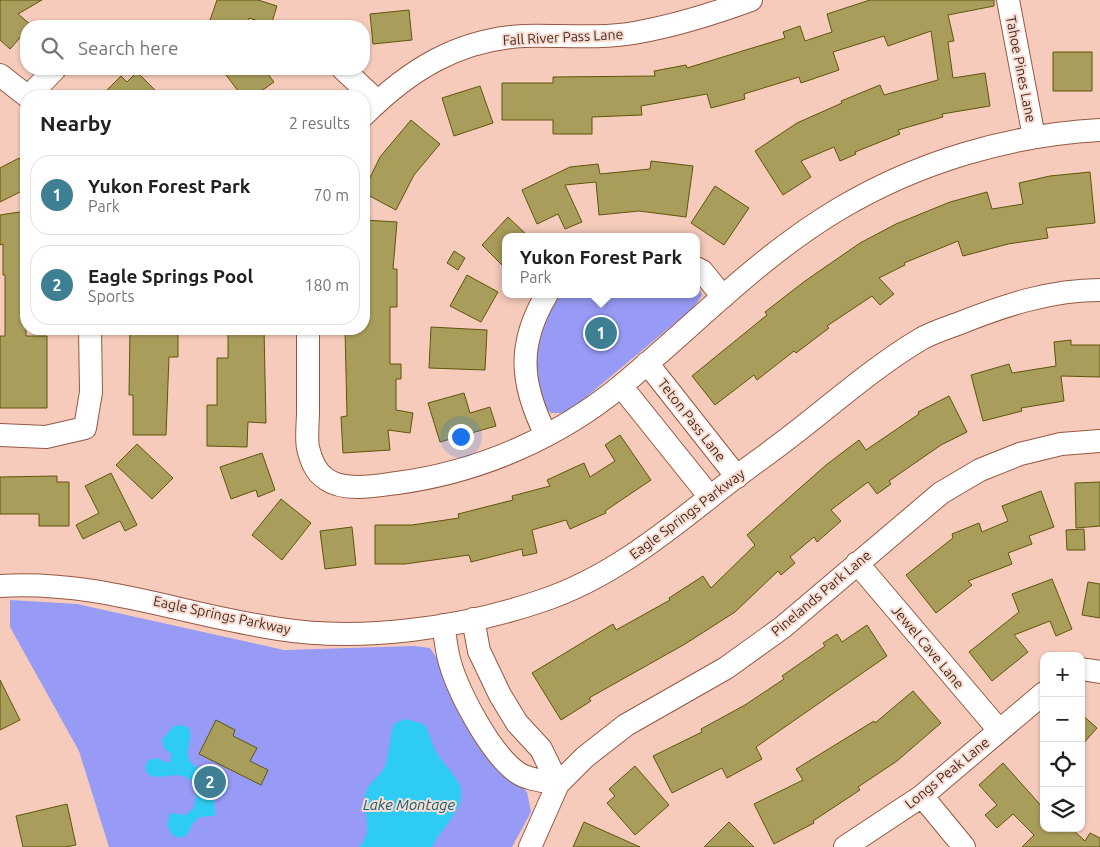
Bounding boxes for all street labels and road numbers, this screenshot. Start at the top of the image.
street label: Tahoe Pines Lane [1003,14,1039,124]
street label: Fall River Pass Lane [502,26,624,48]
street label: Teton Pass Lane [655,375,729,465]
street label: Eagle Springs Parkway [626,465,748,562]
street label: Pinelands Park Lane [768,547,874,639]
street label: Eagle Springs Parkway [152,593,292,637]
street label: Jewel Cave Lane [889,602,967,692]
street label: Longs Peak Lane [902,734,992,812]

